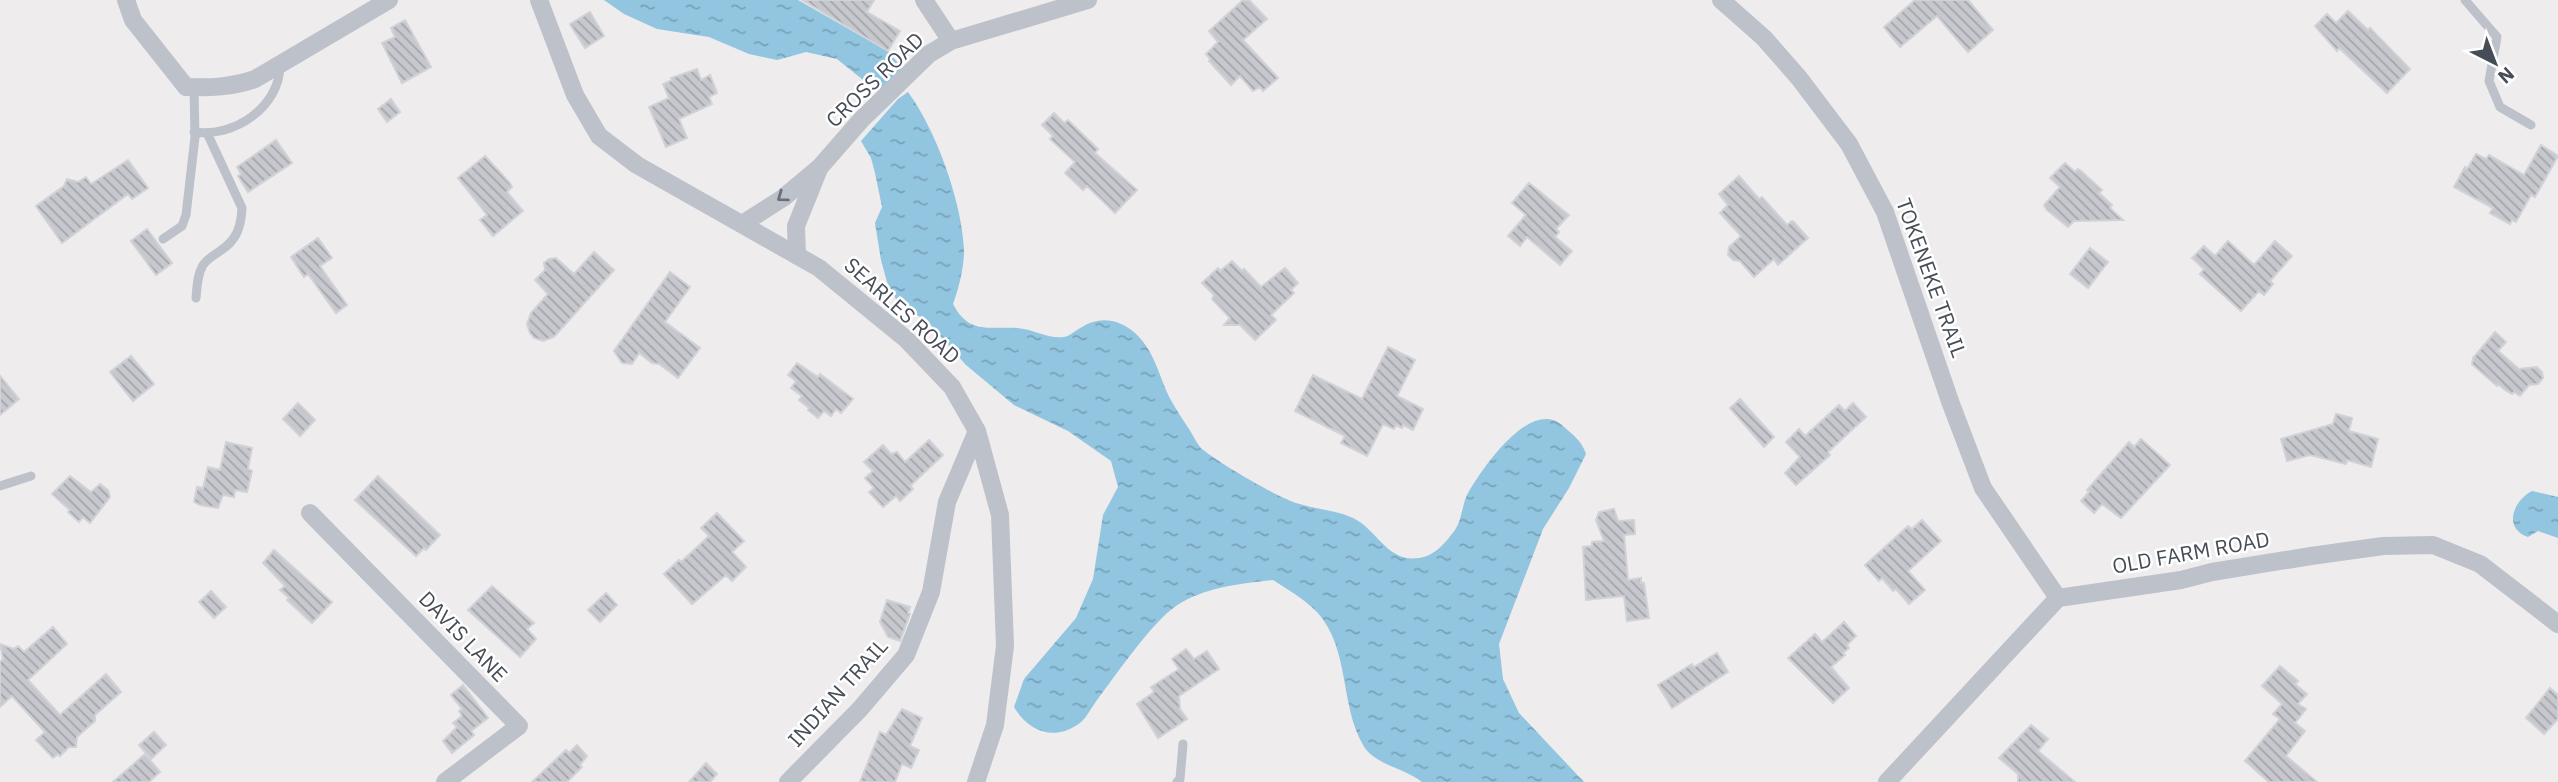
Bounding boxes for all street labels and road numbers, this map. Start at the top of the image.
street label: CROSS ROAD [819,26,929,133]
street label: TOKENEKE TRAIL [1890,194,1974,361]
street label: SEARLES ROAD [839,251,967,370]
street label: OLD FARM ROAD [2110,524,2272,580]
street label: DAVIS LANE [413,585,514,688]
street label: INDIAN TRAIL [781,632,893,753]

